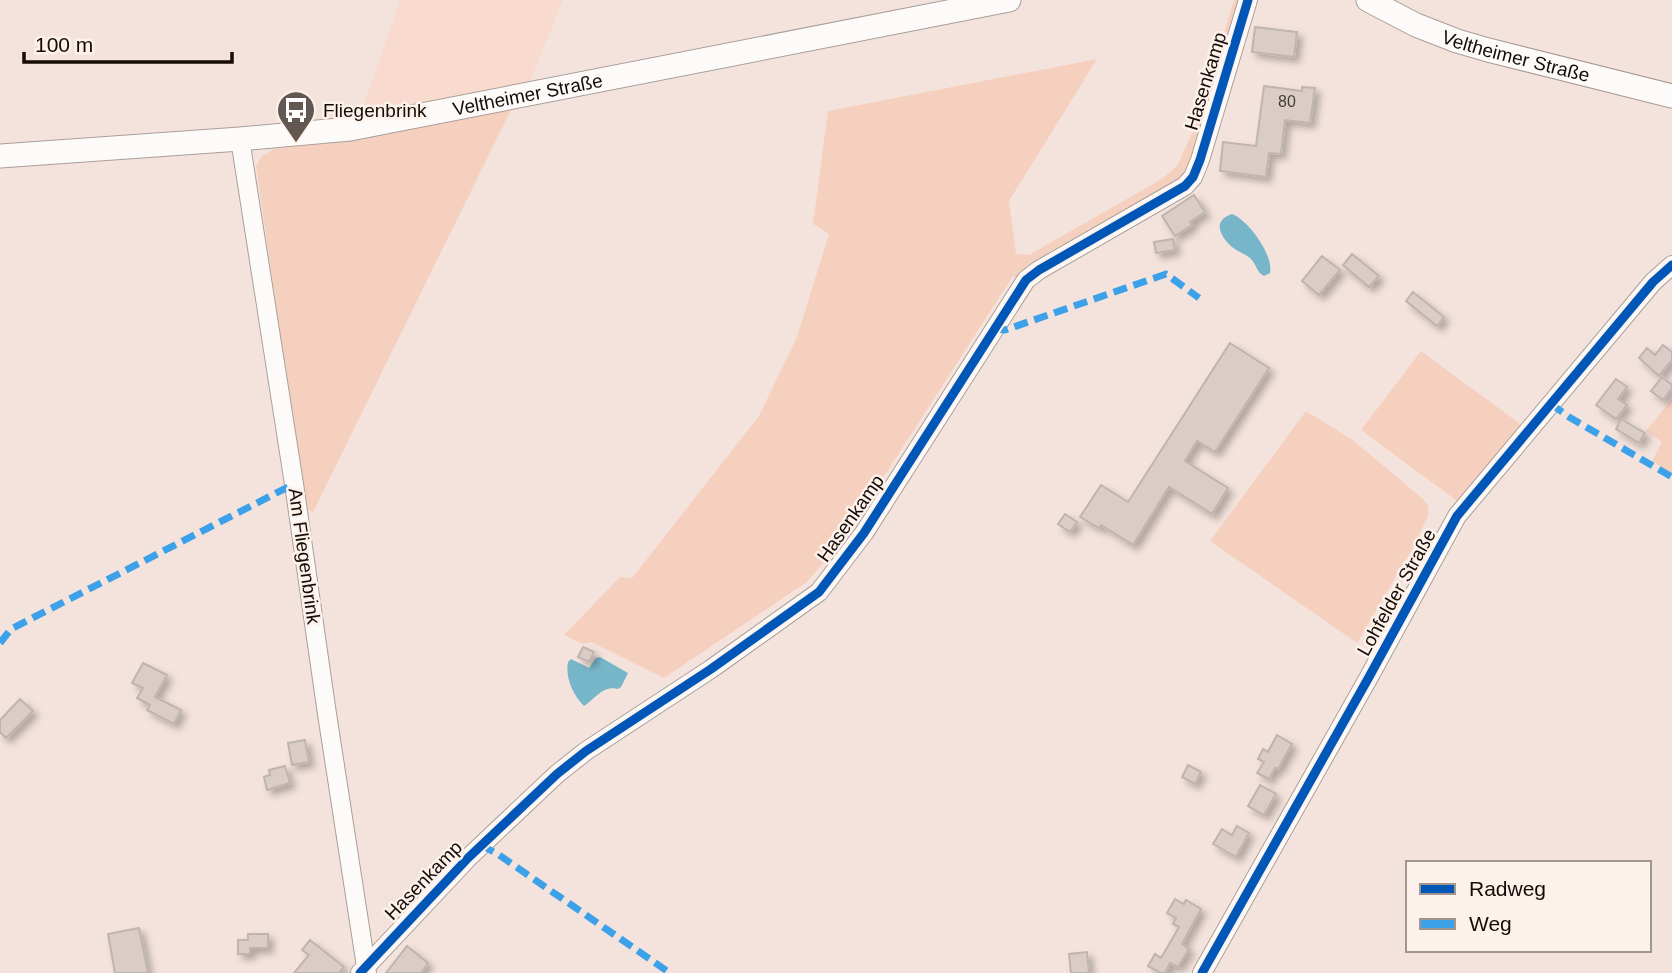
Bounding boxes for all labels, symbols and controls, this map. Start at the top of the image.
scale bar [24,21,233,65]
street label: Veltheimer Straße [1439,26,1592,86]
street label: Hasenkamp [1181,30,1230,133]
text: 100 m [35,33,93,56]
street label: Veltheimer Straße [451,70,604,120]
bus stop icon: Fliegenbrink [275,89,317,144]
house number: 80 [1278,93,1296,110]
place label: Fliegenbrink [323,100,427,121]
street label: Hasenkamp [813,471,888,566]
street label: Am Fliegenbrink [285,487,325,626]
street label: Lohfelder Straße [1353,525,1440,659]
street label: Hasenkamp [381,837,466,924]
legend [1406,861,1651,952]
text: Radweg [1469,877,1546,900]
text: Weg [1469,912,1512,935]

